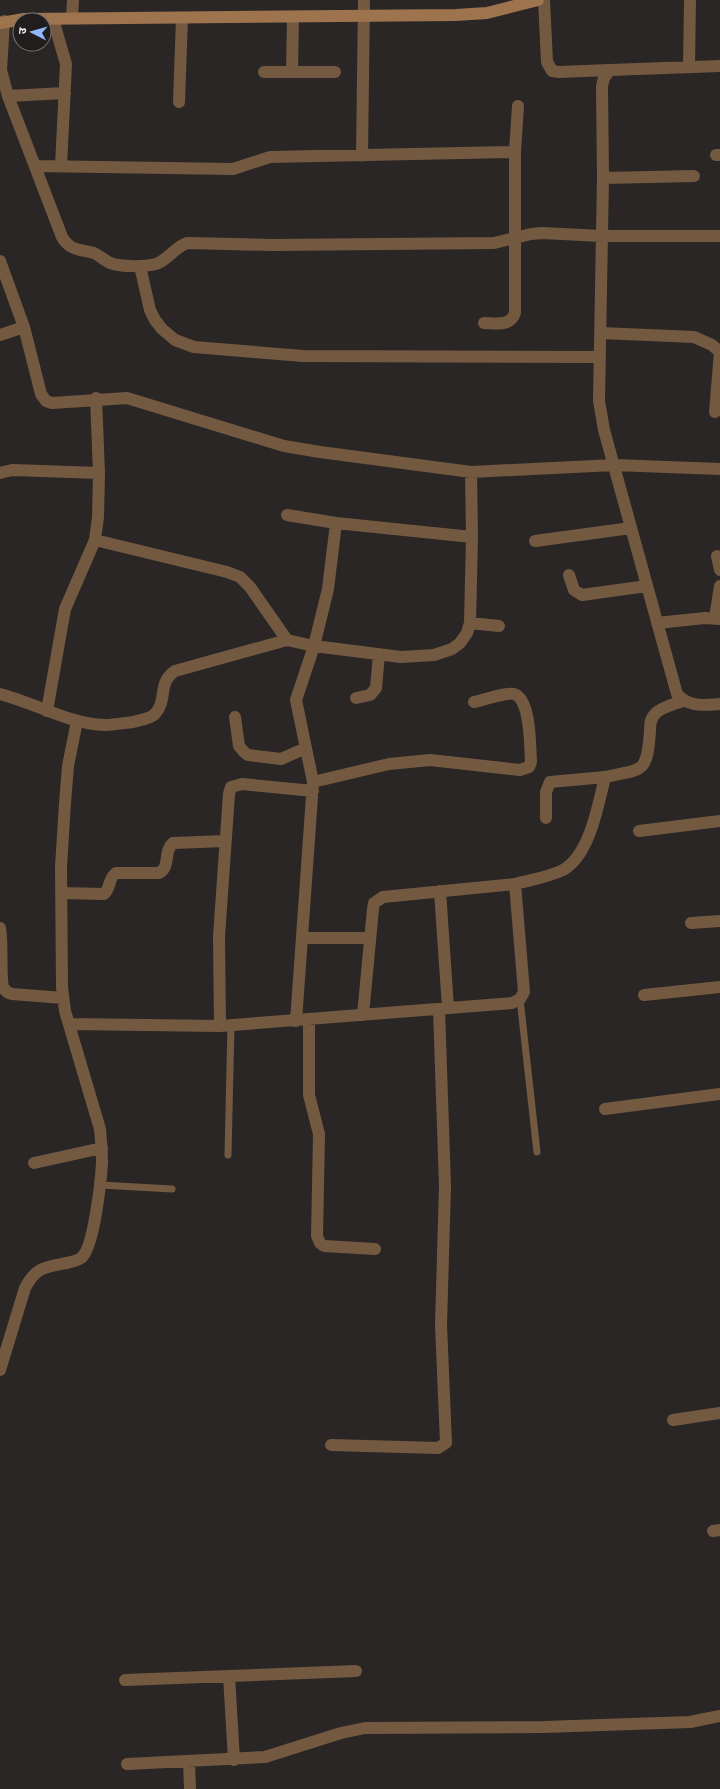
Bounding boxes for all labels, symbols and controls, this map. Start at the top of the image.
north arrow [12,12,52,52]
text: उ [15,26,28,35]

